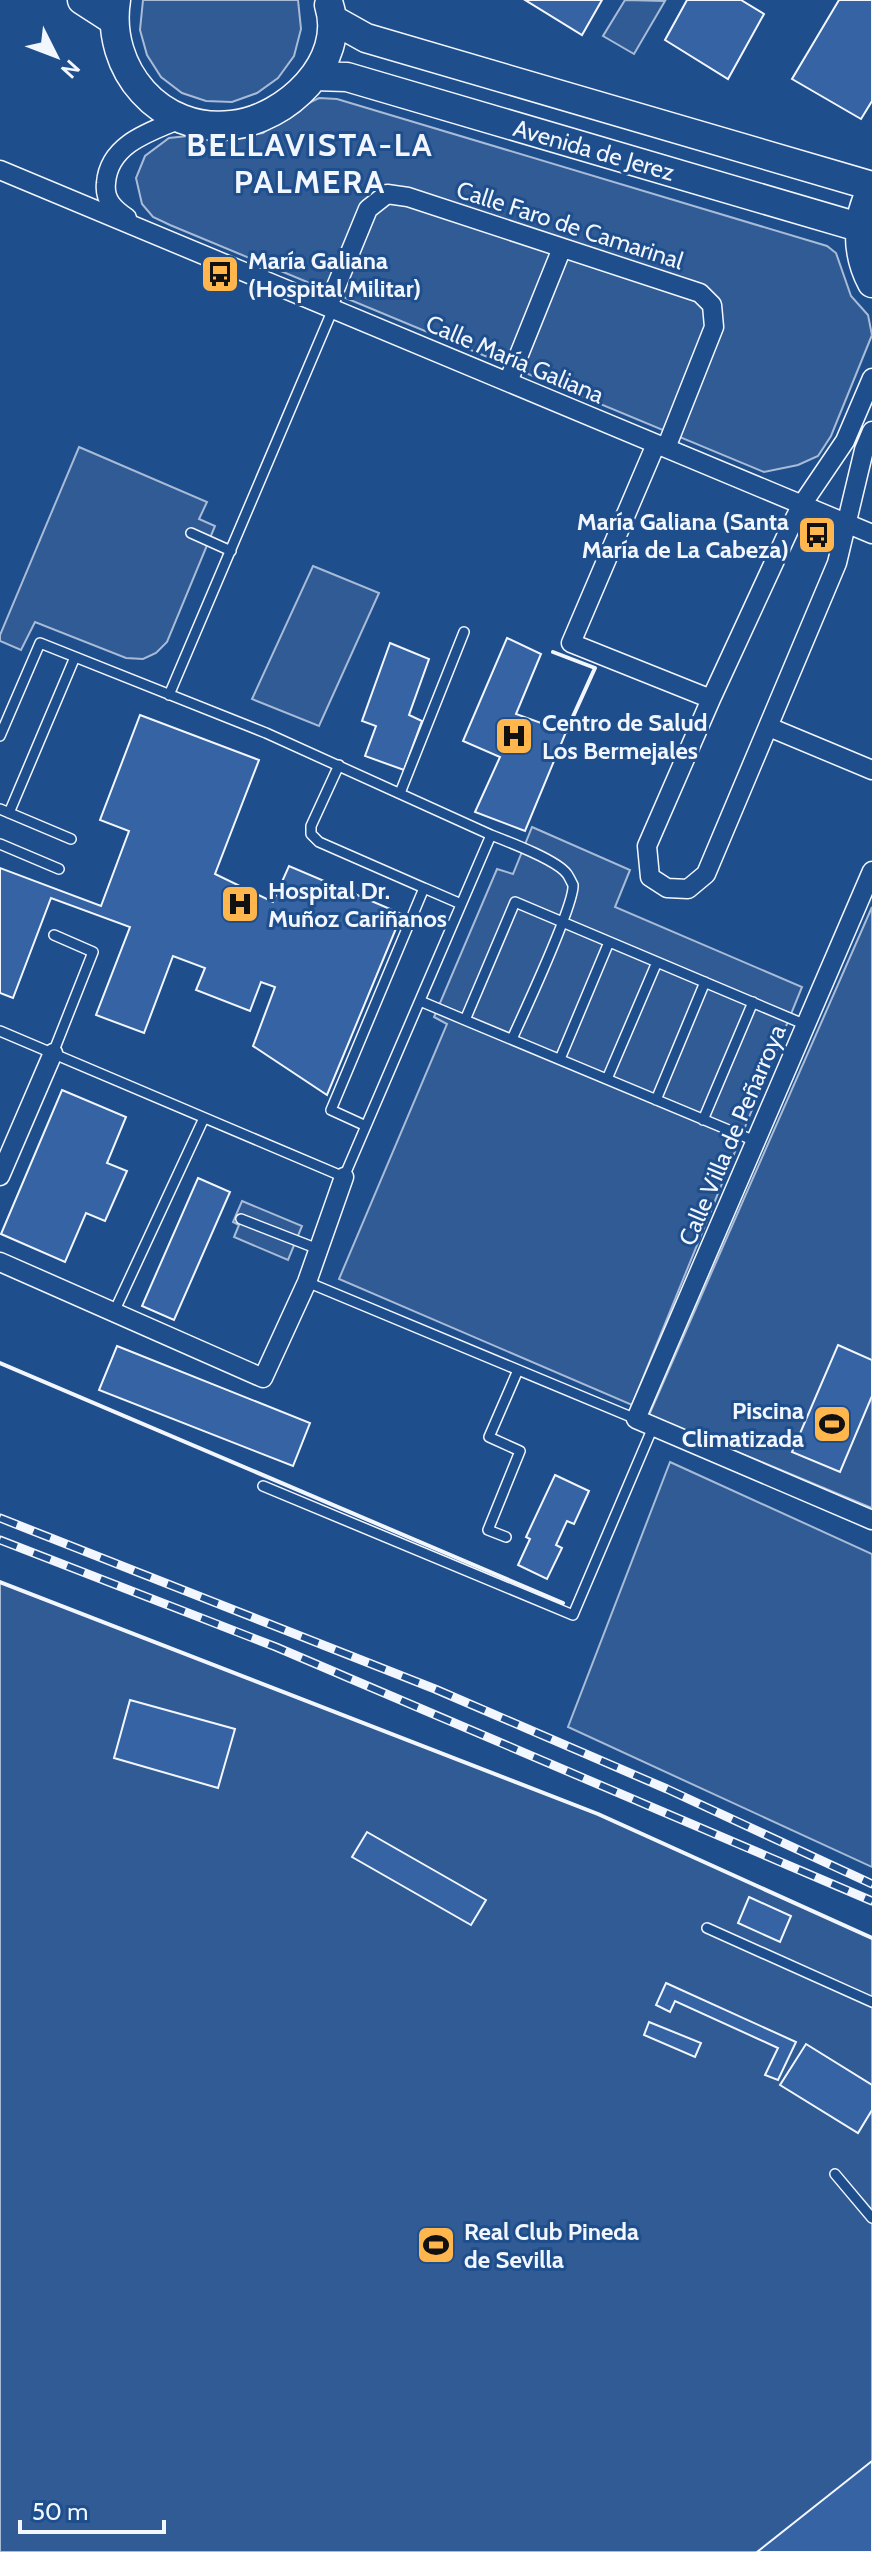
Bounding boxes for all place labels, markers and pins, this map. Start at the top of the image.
place label: María Galiana (Hospital Militar) [248,246,421,303]
bus stop icon: María Galiana (Hospital Militar) [199,253,241,295]
place label: María Galiana (Santa María de La Cabeza) [577,507,789,564]
bus stop icon: María Galiana (Santa María de La Cabeza) [796,514,838,556]
place label: Centro de Salud Los Bermejales [542,708,707,765]
hospital icon: Centro de Salud Los Bermejales [493,715,535,757]
place label: Hospital Dr. Muñoz Cariñanos [268,876,447,933]
hospital icon: Hospital Dr. Muñoz Cariñanos [219,883,261,925]
place label: Piscina Climatizada [682,1396,804,1453]
sports icon: Piscina Climatizada [811,1403,853,1445]
place label: Real Club Pineda de Sevilla [464,2217,639,2274]
sports icon: Real Club Pineda de Sevilla [415,2224,457,2266]

